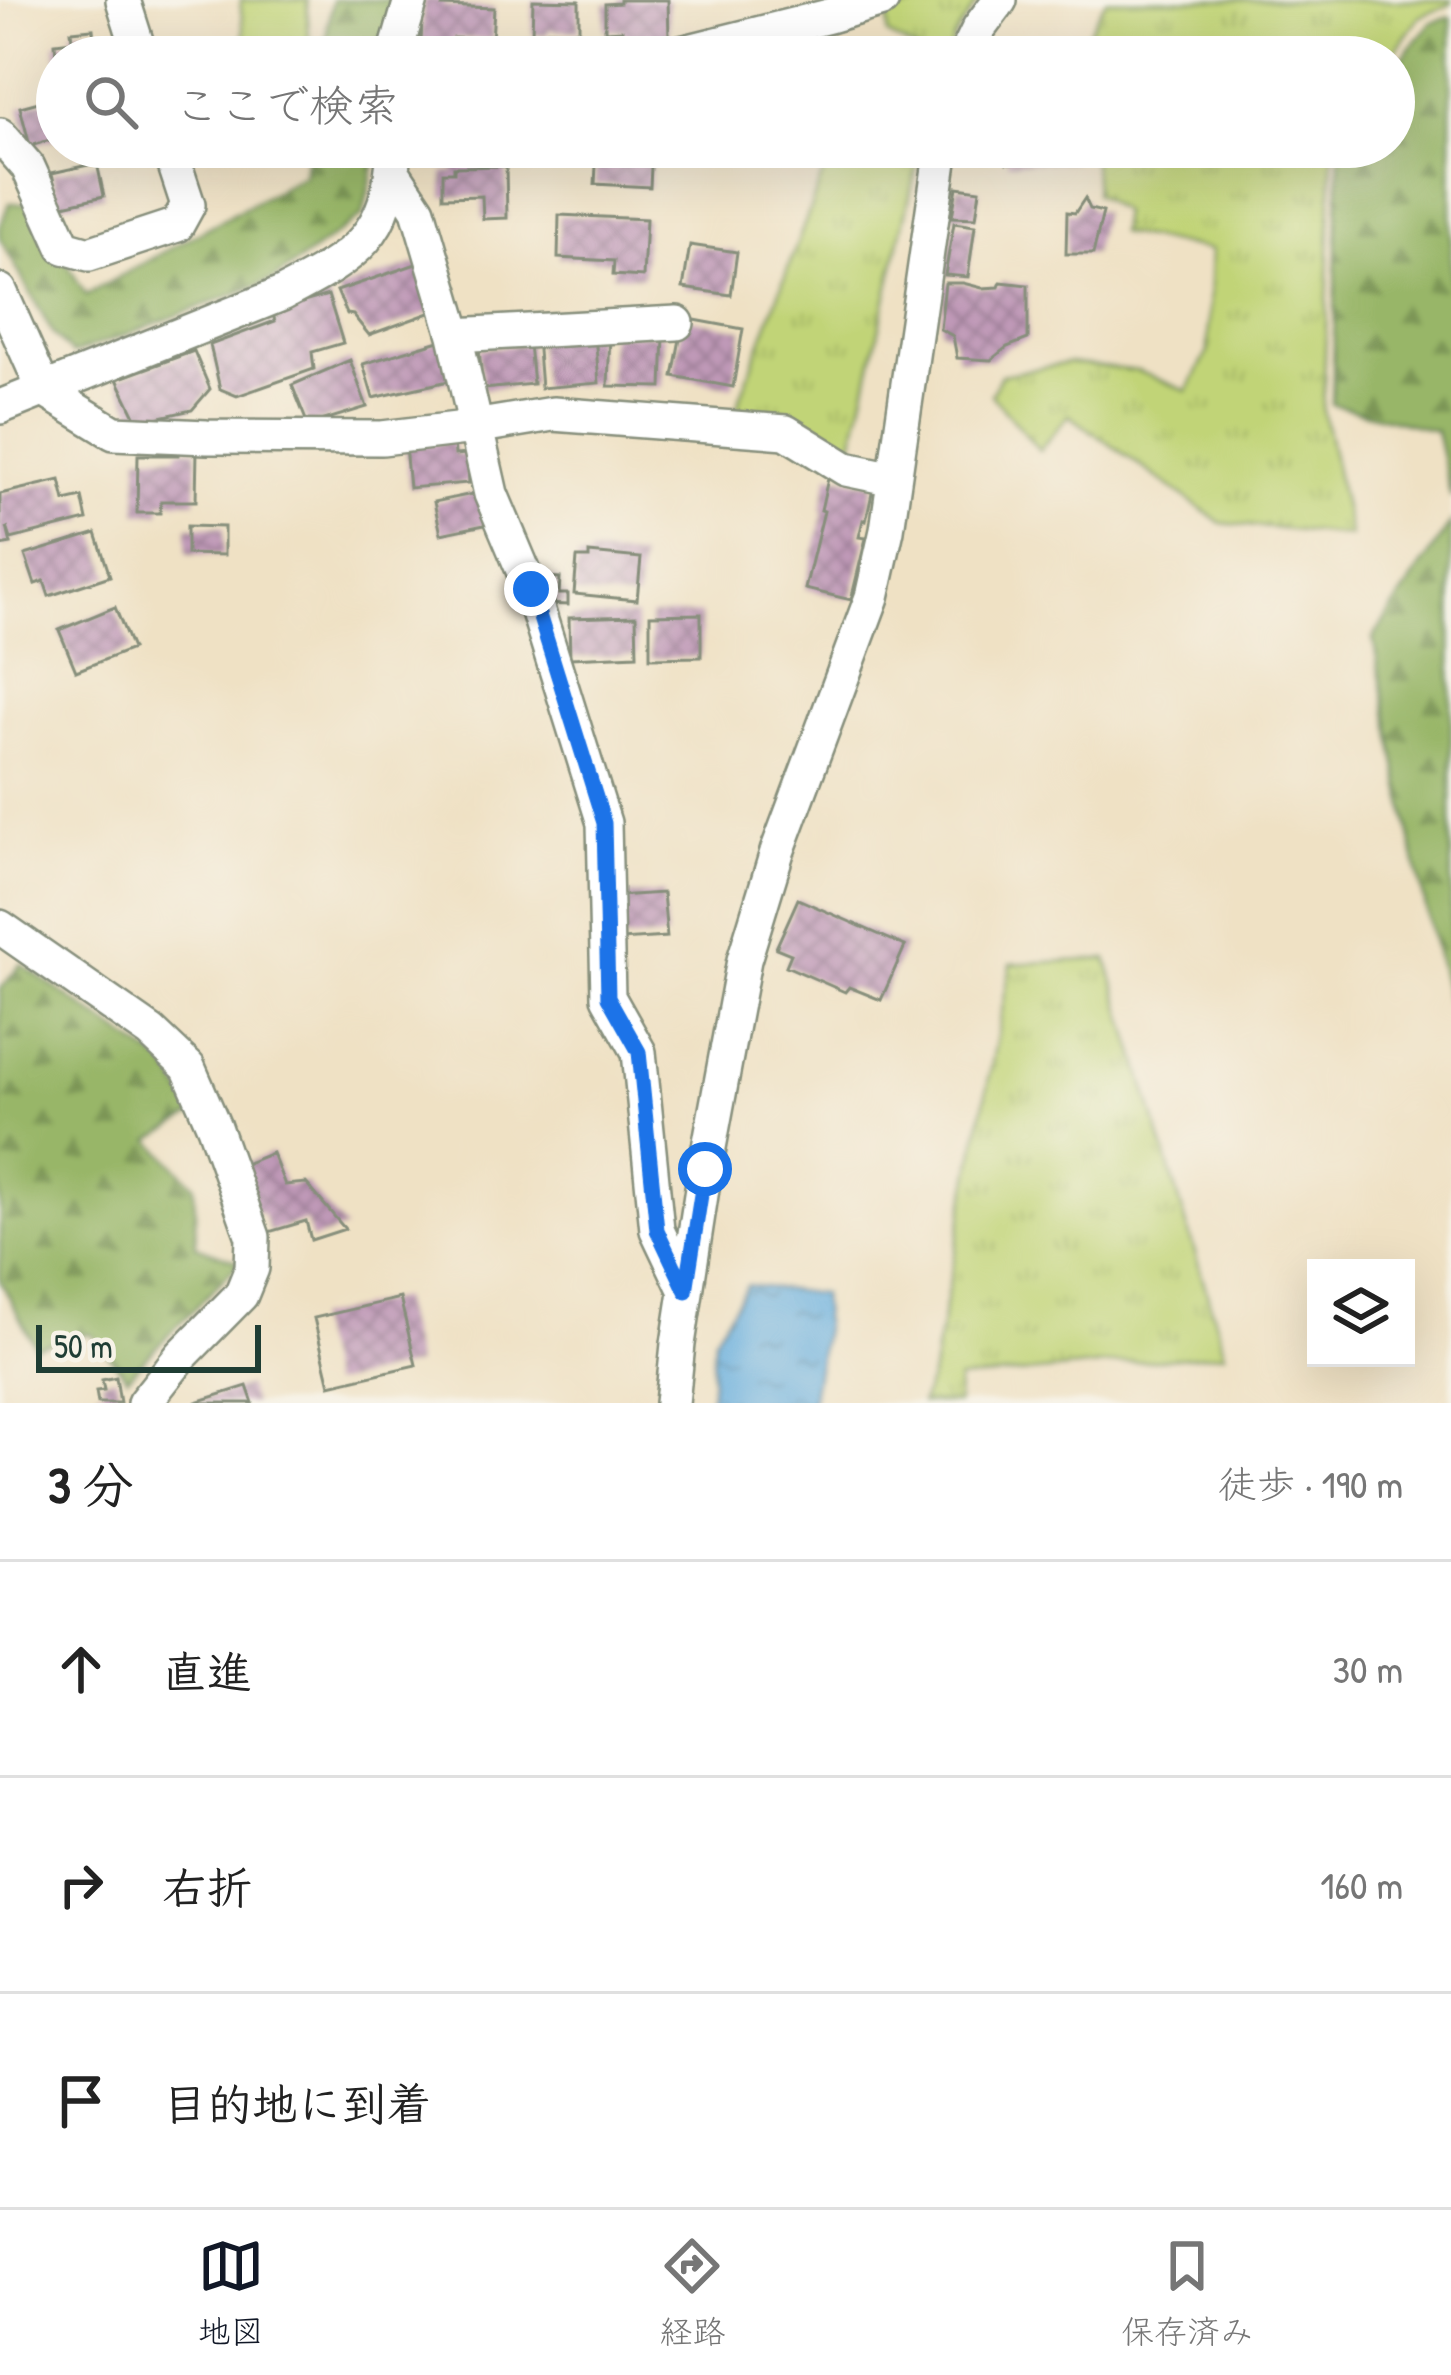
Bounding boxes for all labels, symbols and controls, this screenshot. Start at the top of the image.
search box [36,36,1415,168]
icon: search [78,69,144,135]
text: ここで検索 [174,74,399,135]
route end [504,562,558,616]
route start [678,1142,732,1196]
map controls [1307,1259,1415,1367]
button: layers [1307,1259,1415,1367]
scale bar [36,1319,261,1372]
text: 50 m [54,1324,113,1368]
text: 3 分 [48,1450,134,1519]
text: 徒歩 · 190 m [1218,1457,1403,1510]
icon: ahead [48,1636,114,1702]
text: 直進 [162,1641,252,1702]
text: 30 m [1333,1642,1403,1695]
icon: right [48,1852,114,1918]
text: 右折 [162,1857,252,1918]
text: 160 m [1320,1858,1403,1911]
icon: arrive [48,2068,114,2134]
text: 目的地に到着 [162,2073,432,2134]
tab: 地図 [198,2233,264,2353]
tab: 経路 [659,2233,725,2353]
tab: 保存済み [1121,2233,1253,2353]

